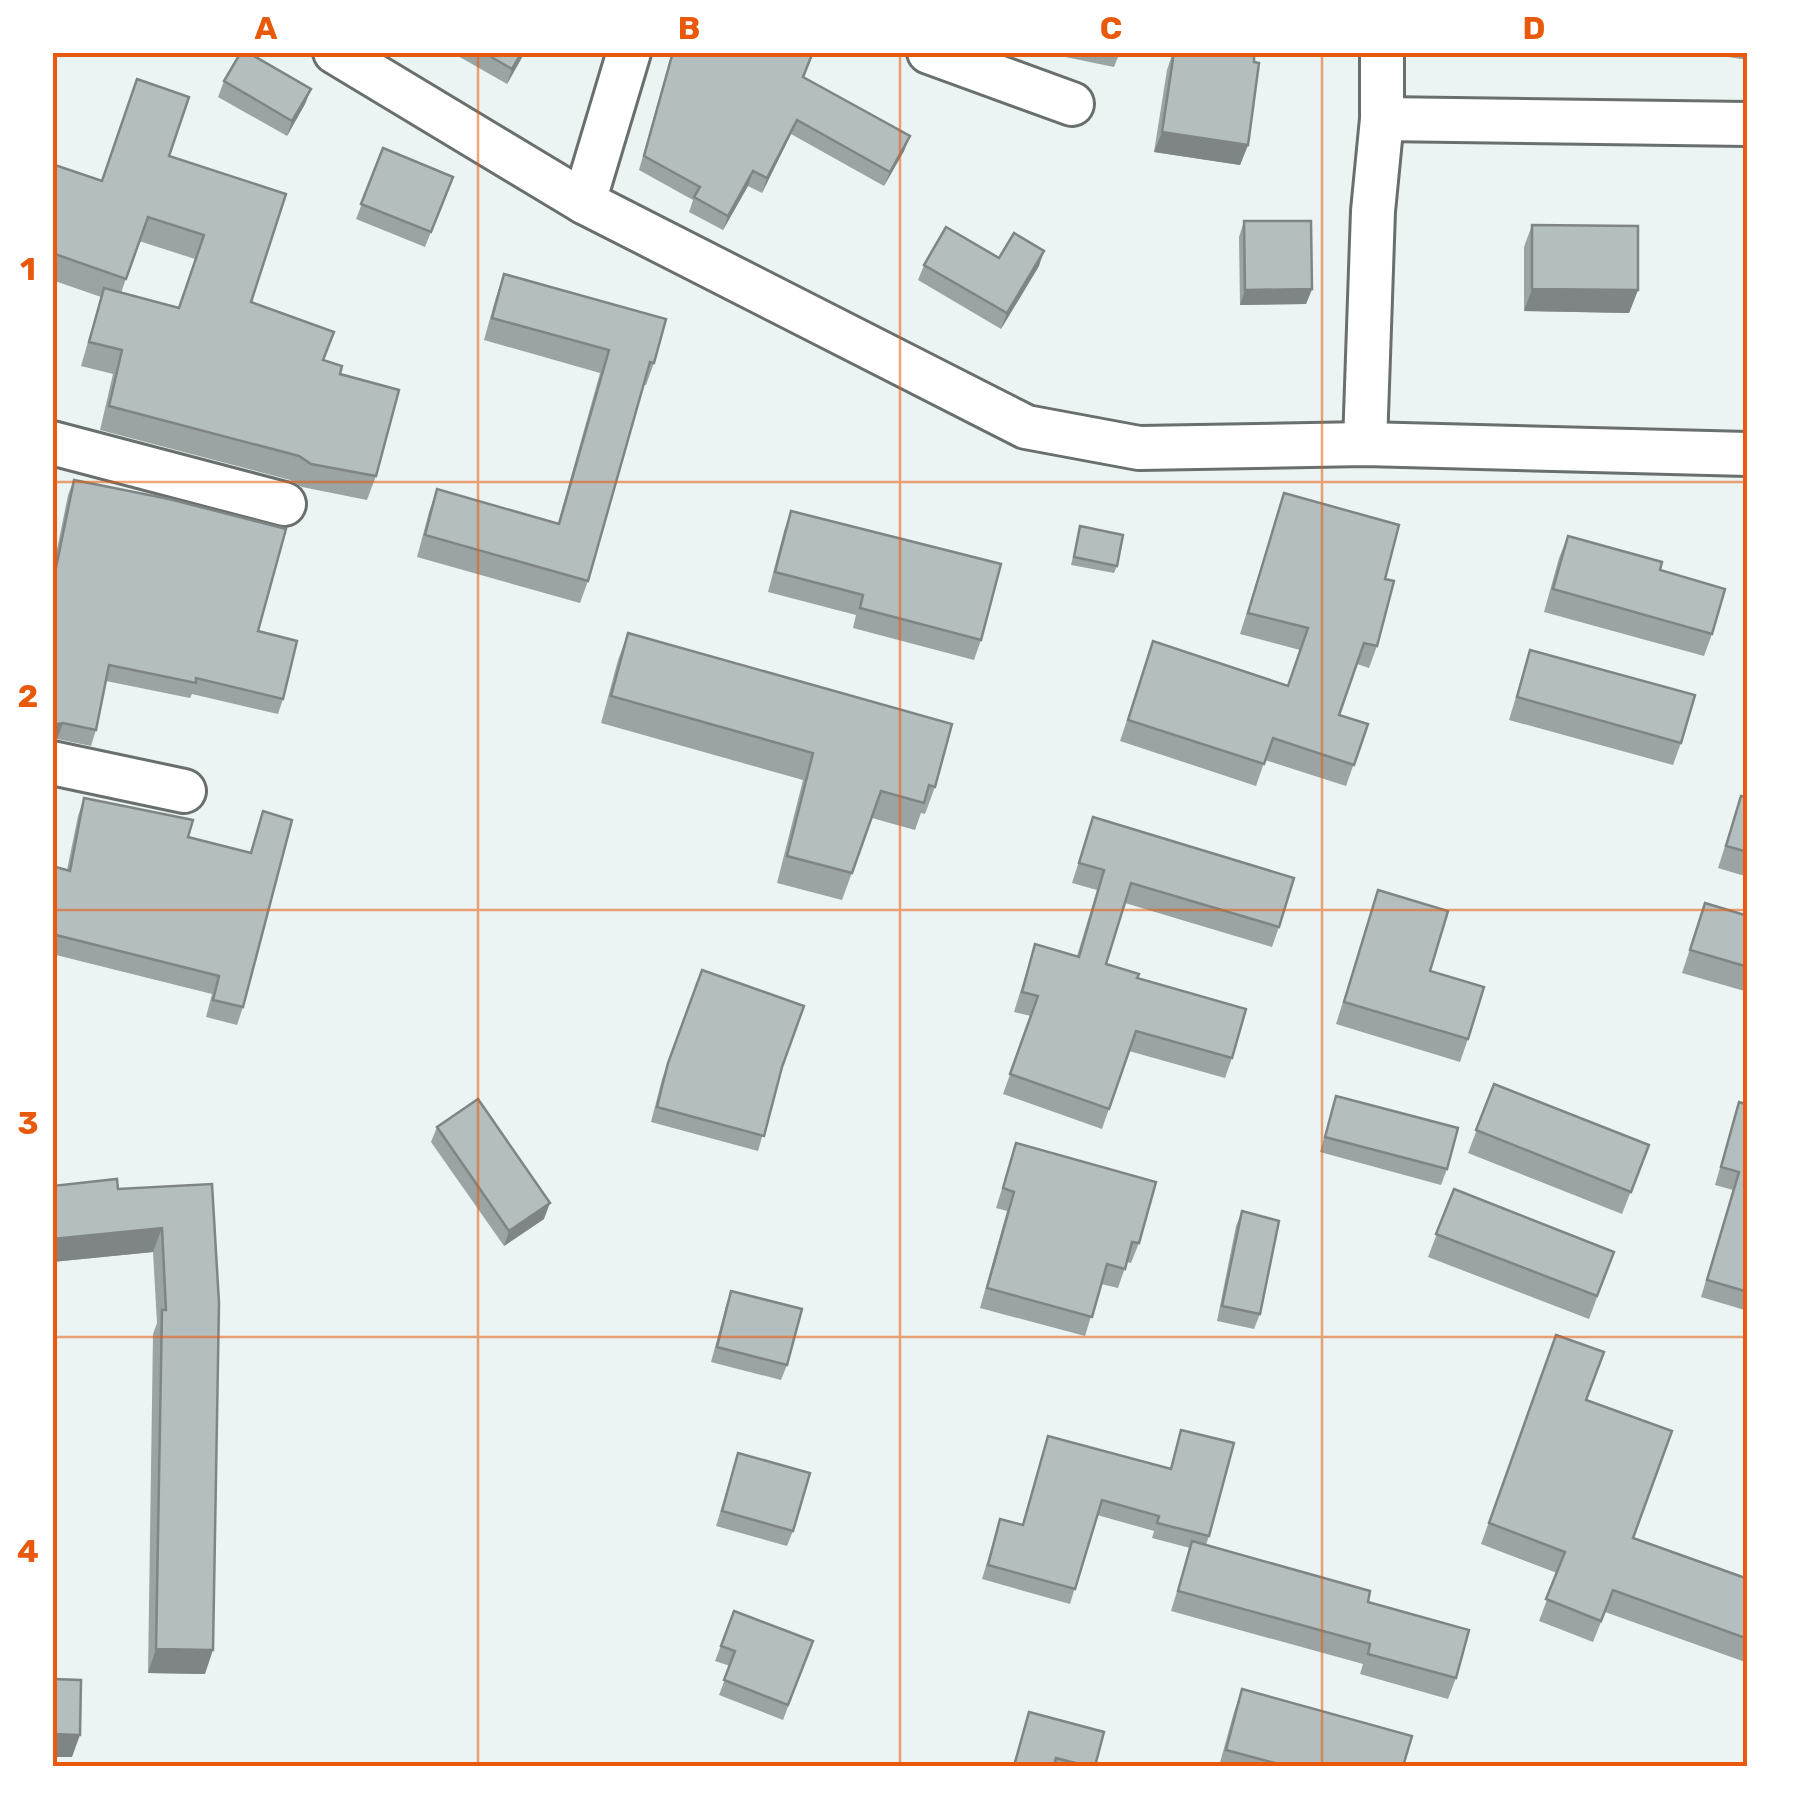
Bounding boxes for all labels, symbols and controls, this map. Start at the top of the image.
text: A [255,9,278,47]
text: B [678,9,700,47]
text: C [1100,9,1122,47]
text: D [1523,9,1545,47]
text: 1 [20,250,36,288]
text: 2 [18,677,38,715]
text: 3 [17,1104,39,1142]
text: 4 [17,1532,39,1570]

